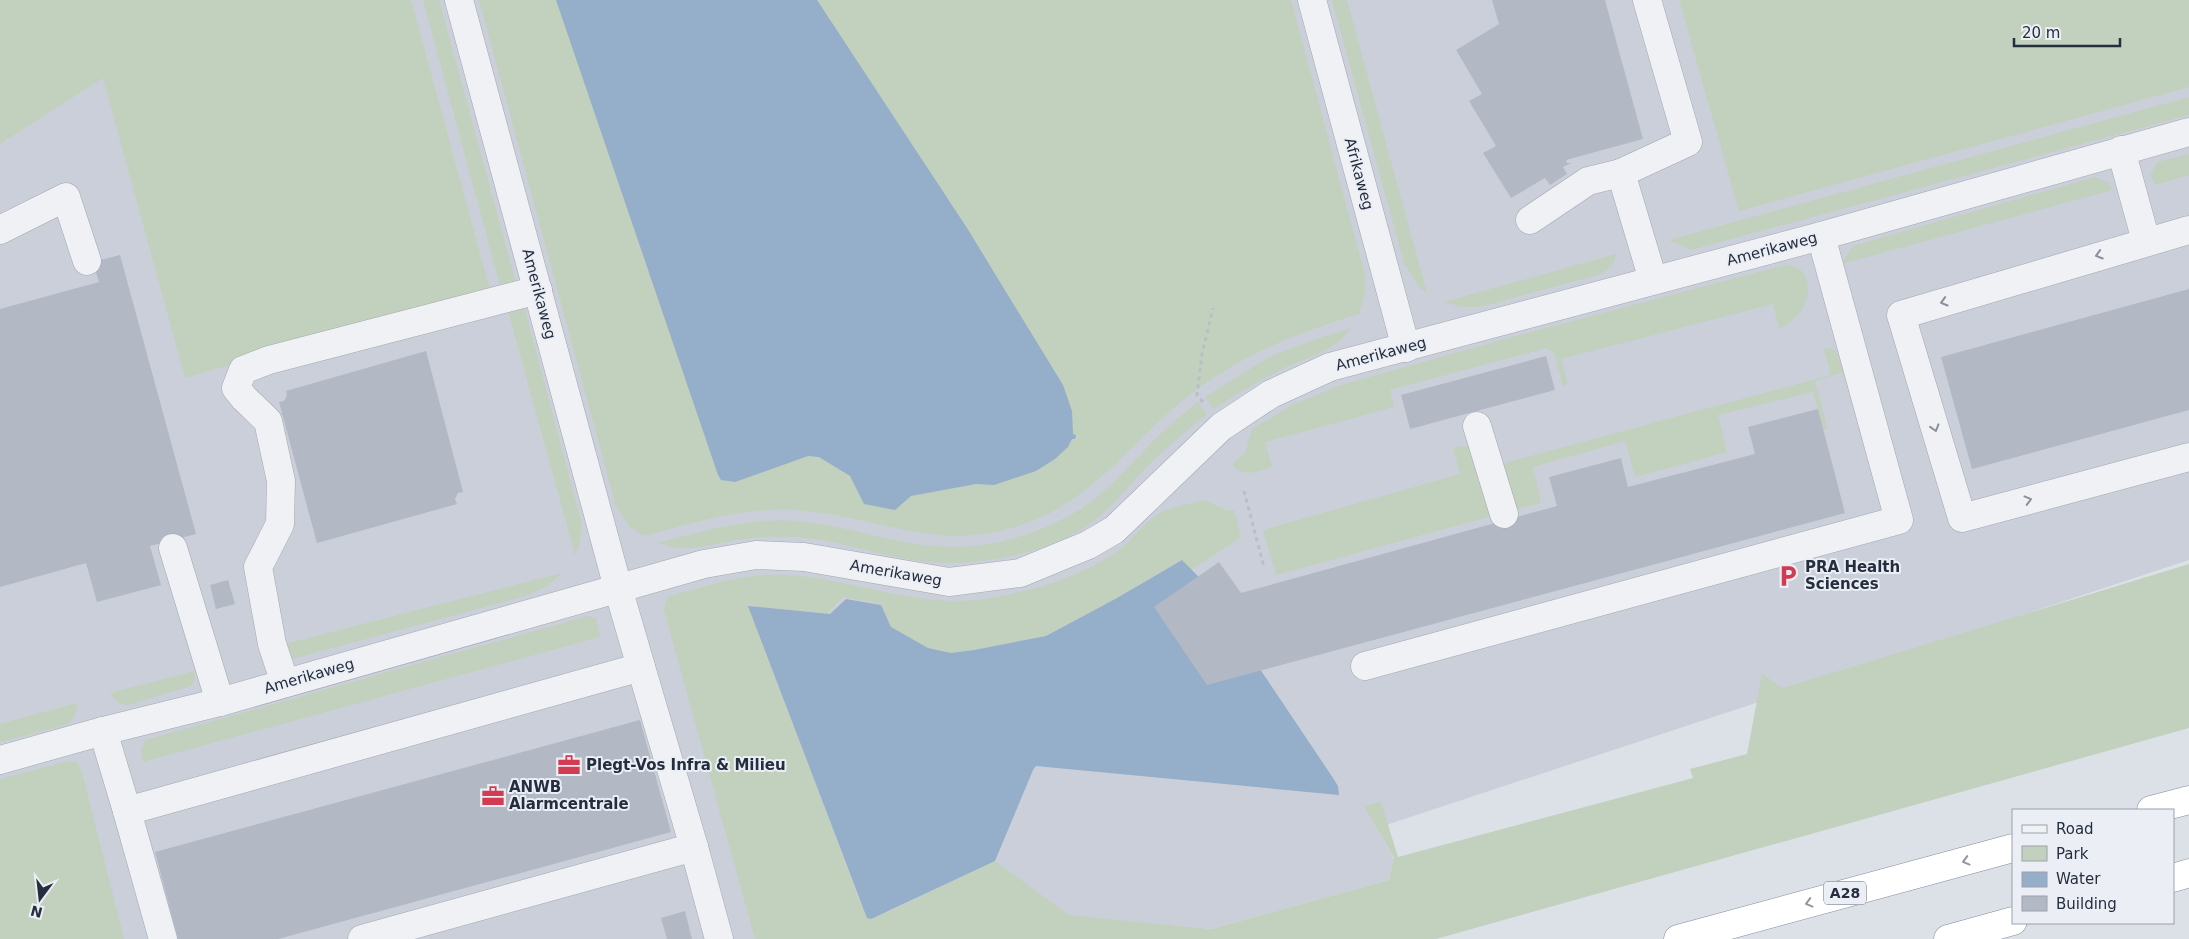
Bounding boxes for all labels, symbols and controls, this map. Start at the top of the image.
scale bar [2014,15,2120,47]
text: 20 m [2022,24,2060,42]
street label: Afrikaweg [1341,136,1377,212]
street label: Amerikaweg [1725,228,1819,270]
street label: Amerikaweg [518,247,560,341]
one-way arrow [2096,250,2104,260]
one-way arrow [1940,297,1948,307]
street label: Amerikaweg [1334,333,1428,375]
one-way arrow [1929,423,1939,432]
one-way arrow [2024,495,2033,506]
street label: Amerikaweg [849,556,943,590]
place label: PRA Health Sciences [1805,558,1900,593]
parking icon: PRA Health Sciences [1775,563,1801,589]
street label: Amerikaweg [262,655,356,697]
office icon: Plegt-Vos Infra & Milieu [556,752,582,778]
place label: Plegt-Vos Infra & Milieu [586,756,786,774]
place label: ANWB Alarmcentrale [509,778,629,813]
office icon: ANWB Alarmcentrale [480,783,506,809]
legend [2012,809,2174,924]
text: Road [2056,820,2094,838]
text: Park [2056,845,2089,863]
one-way arrow [1962,855,1970,865]
text: Water [2056,870,2101,888]
north arrow [15,874,65,924]
road number: A28 [1824,881,1866,904]
text: Building [2056,895,2117,913]
one-way arrow [1805,898,1813,908]
text: N [29,902,44,921]

